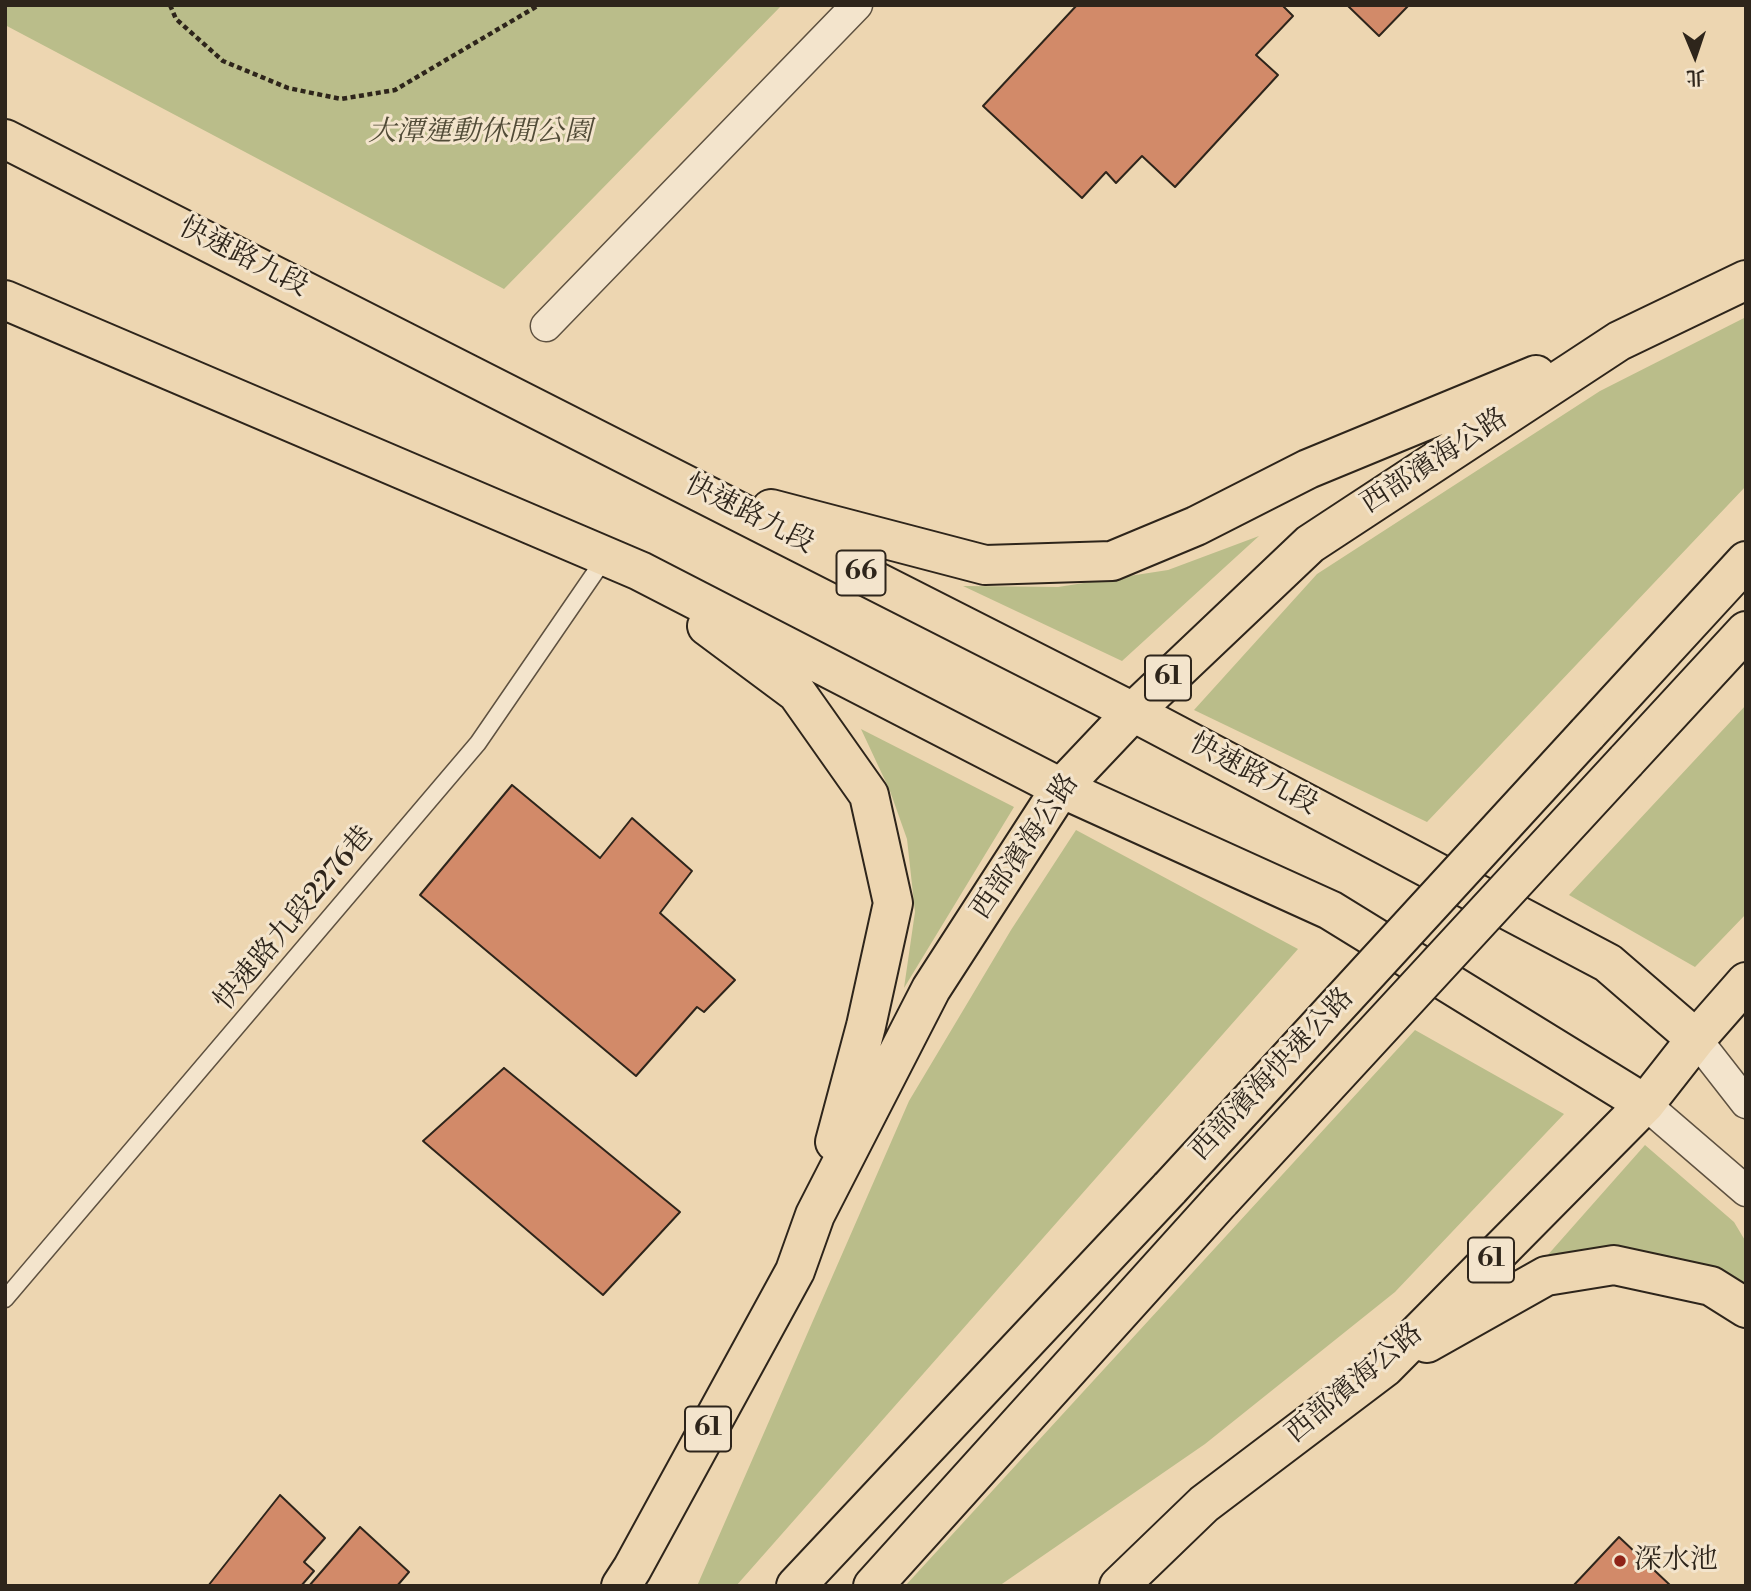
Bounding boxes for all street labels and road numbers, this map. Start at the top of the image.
street label: 快速路九段 [173,211,313,305]
street label: 西部濱海公路 [1355,402,1515,522]
street label: 快速路九段 [679,468,819,562]
road number: 66 [836,551,886,596]
road number: 61 [1145,656,1191,700]
street label: 快速路九段 [1183,727,1323,823]
street label: 西部濱海公路 [965,768,1087,926]
street label: 快速路九段2276巷 [208,820,382,1018]
street label: 西部濱海快速公路 [1184,982,1362,1168]
road number: 61 [1468,1238,1514,1282]
street label: 西部濱海公路 [1280,1317,1430,1451]
road number: 61 [685,1406,731,1452]

